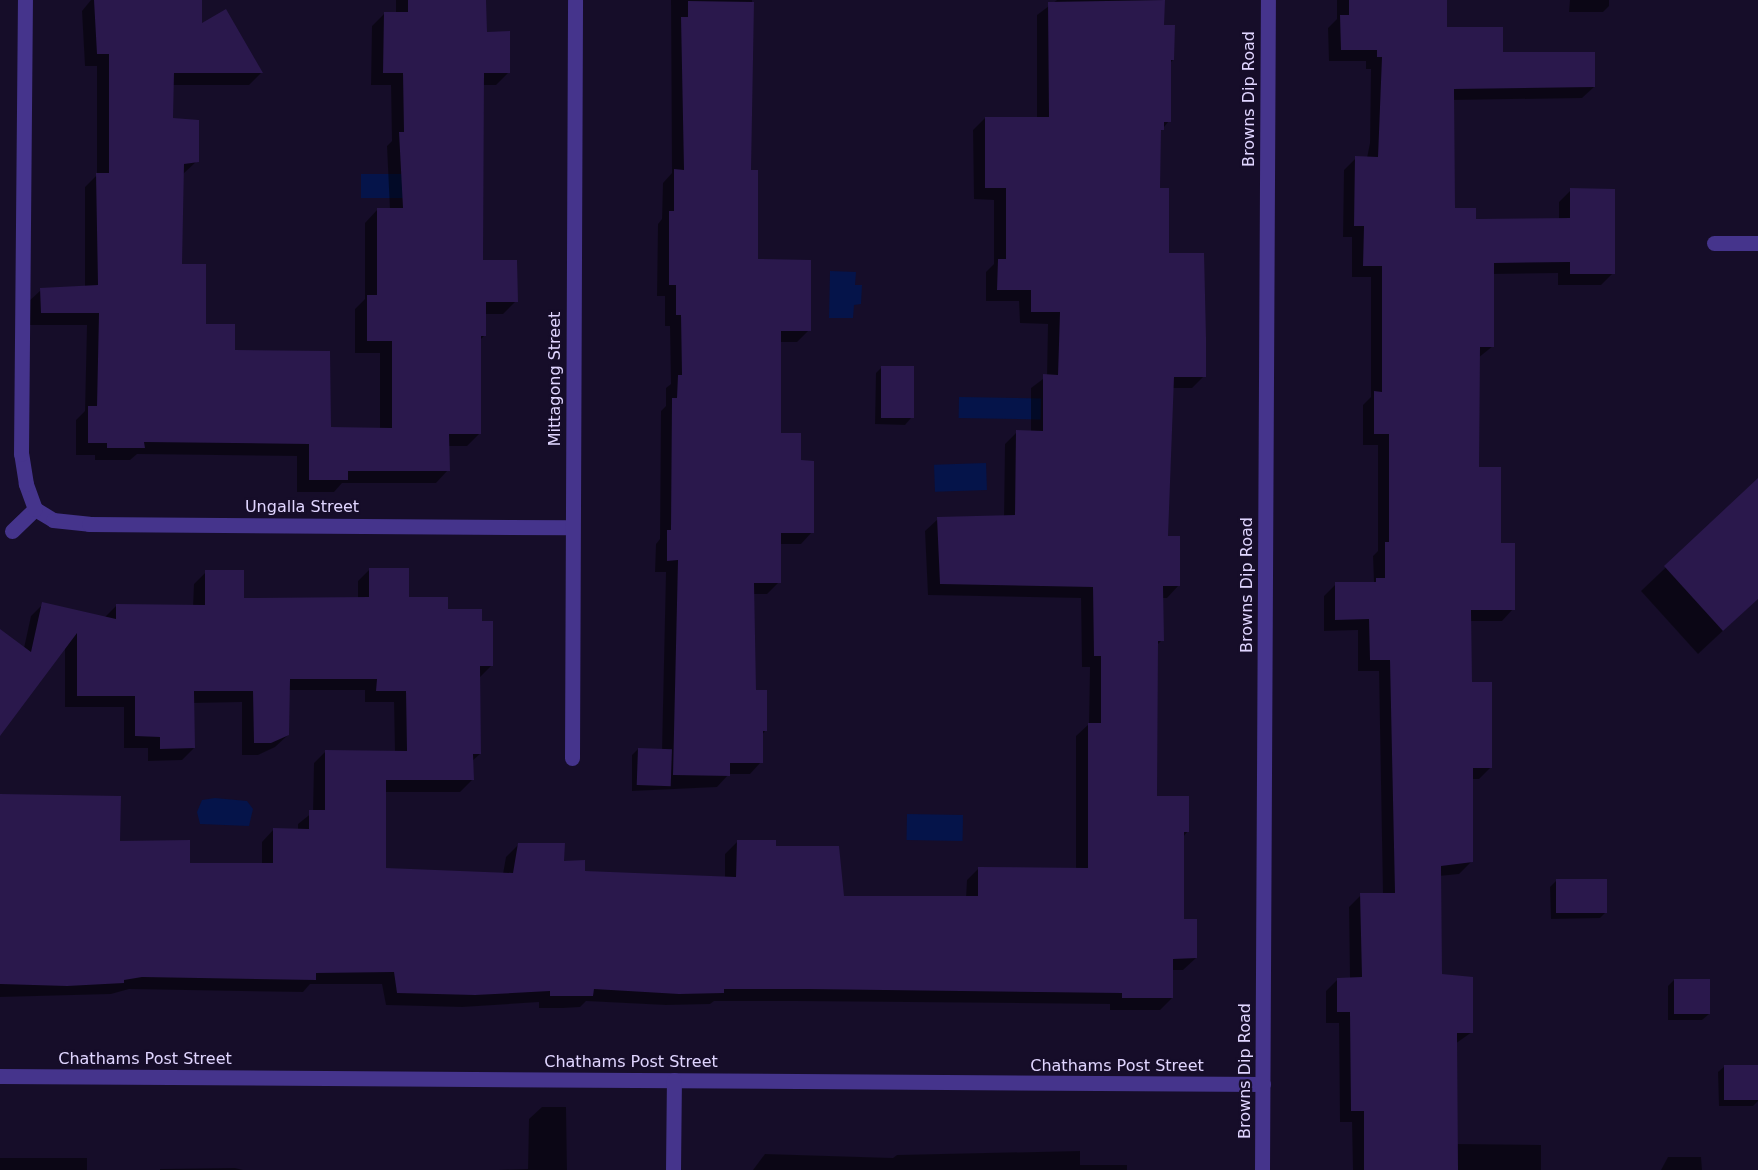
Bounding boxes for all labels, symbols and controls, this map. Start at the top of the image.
street label: Browns Dip Road [1239,31,1259,167]
street label: Mittagong Street [545,312,565,446]
street label: Ungalla Street [245,497,359,517]
street label: Browns Dip Road [1237,517,1257,653]
street label: Browns Dip Road [1235,1003,1255,1139]
street label: Chathams Post Street [58,1049,232,1069]
street label: Chathams Post Street [544,1052,718,1072]
street label: Chathams Post Street [1030,1056,1204,1076]

